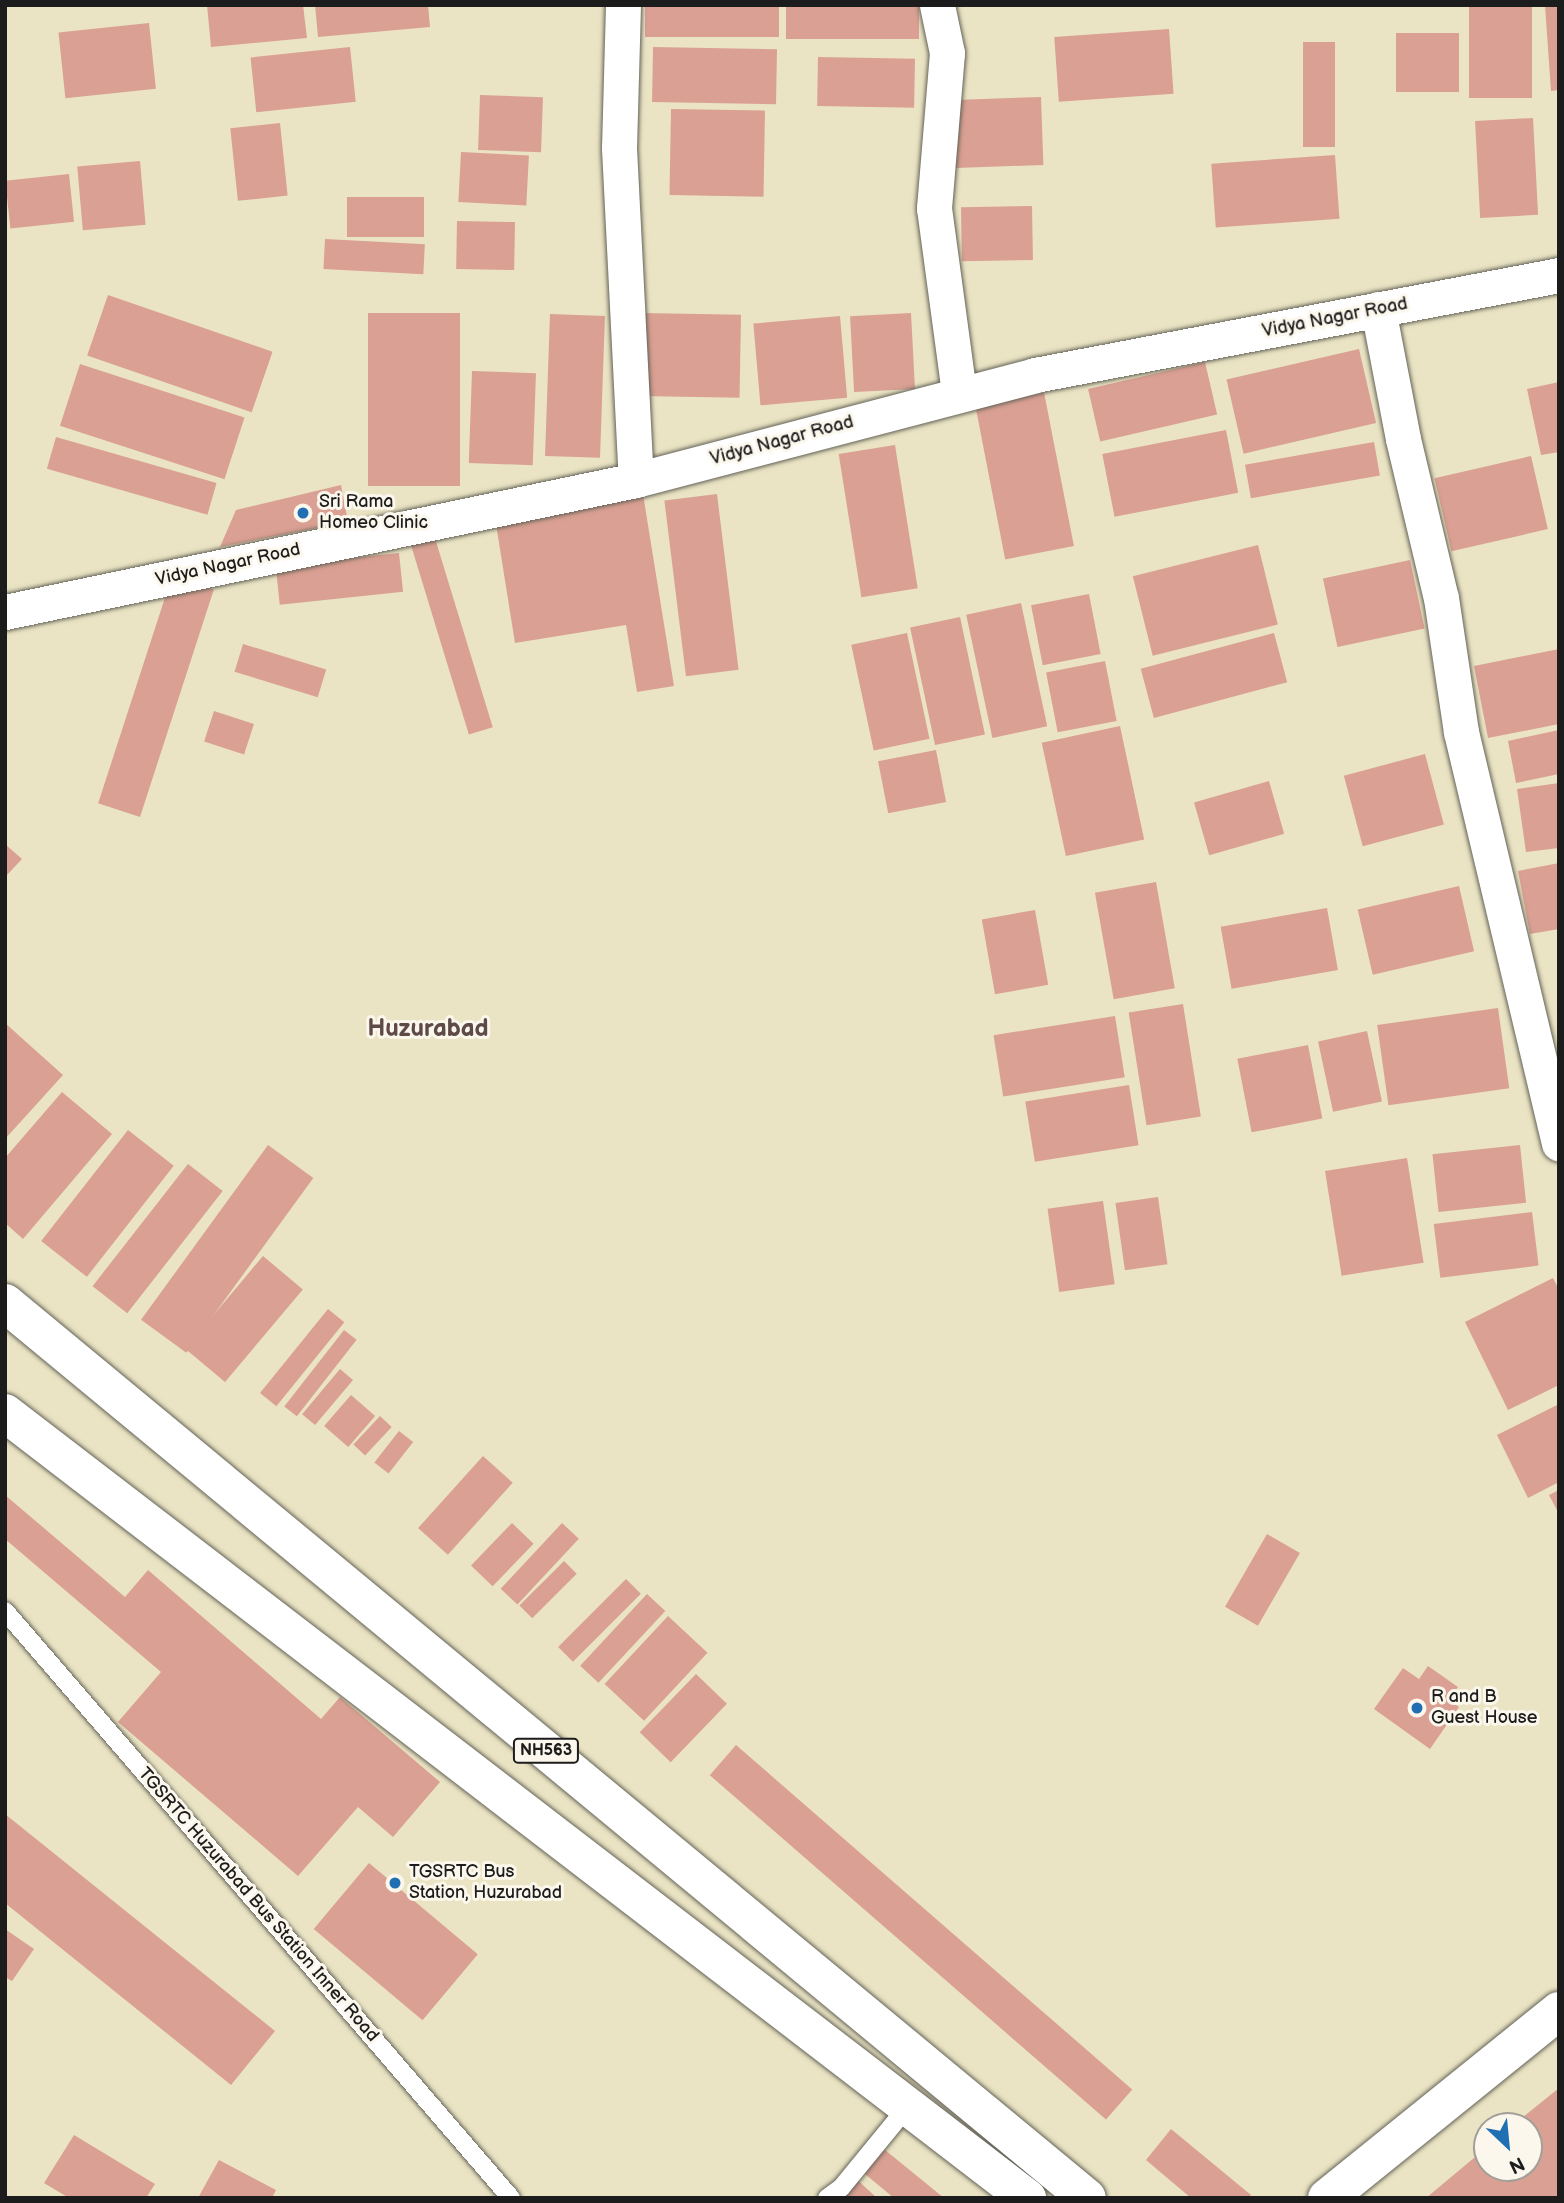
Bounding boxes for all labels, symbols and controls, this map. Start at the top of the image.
street label: Vidya Nagar Road [1261,293,1409,343]
street label: Vidya Nagar Road [708,411,856,471]
place label: Sri Rama Homeo Clinic [319,492,428,534]
marker: Sri Rama Homeo Clinic [293,503,313,523]
street label: Vidya Nagar Road [154,539,302,591]
district label: Huzurabad [367,1015,489,1043]
place label: R and B Guest House [1431,1687,1537,1730]
marker: R and B Guest House [1409,1700,1425,1716]
road number: NH563 [513,1738,579,1764]
street label: TGSRTC Huzurabad Bus Station Inner Road [133,1763,383,2047]
place label: TGSRTC Bus Station, Huzurabad [409,1862,562,1904]
marker: TGSRTC Bus Station, Huzurabad [387,1875,403,1891]
north arrow [1473,2112,1543,2182]
text: N [1505,2151,1528,2178]

